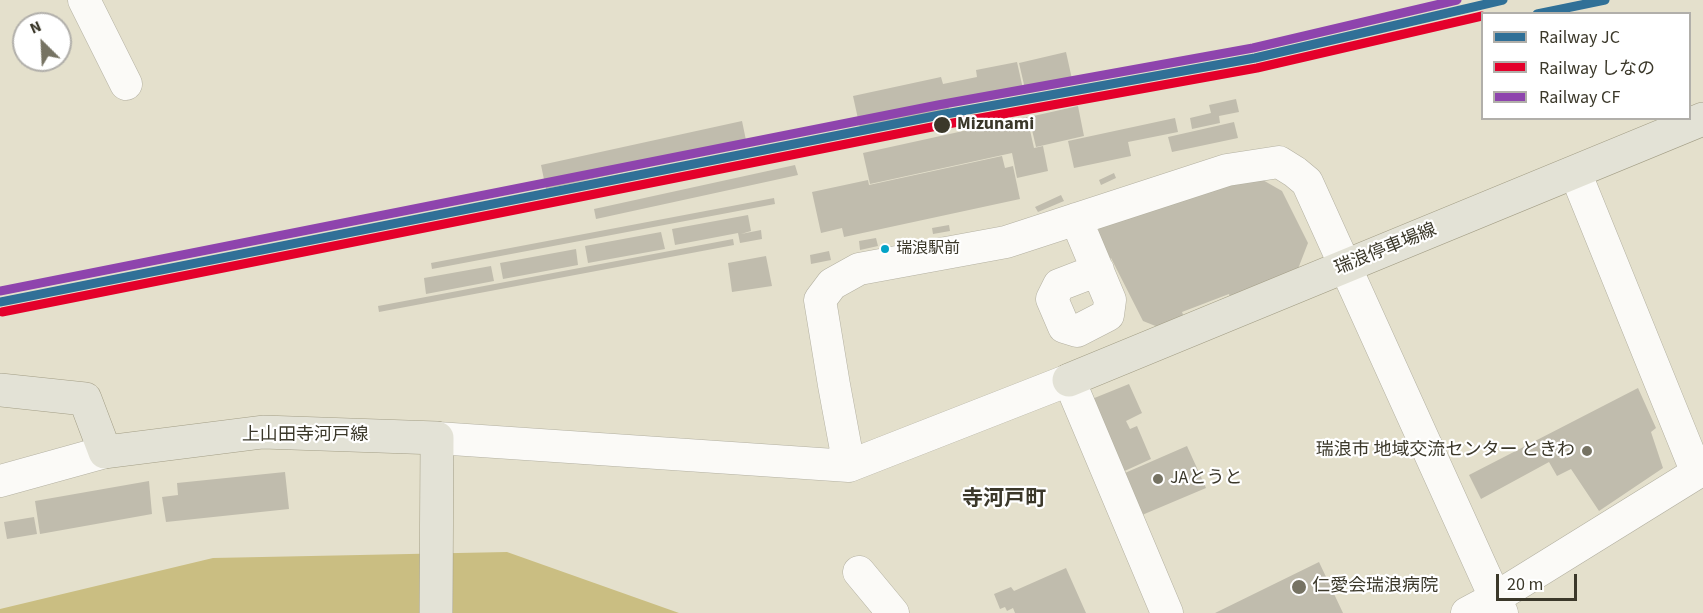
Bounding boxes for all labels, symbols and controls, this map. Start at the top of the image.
north arrow [12,12,72,72]
legend [1481,12,1691,120]
text: N [26,15,45,40]
text: Railway JC [1539,25,1620,50]
text: Railway しなの [1539,56,1655,81]
text: Railway CF [1539,85,1620,110]
place label: Mizunami [957,114,1034,136]
marker: Mizunami [932,115,952,135]
street label: 瑞浪停車場線 [1332,220,1440,280]
place label: 瑞浪駅前 [896,239,960,259]
marker: 瑞浪駅前 [879,243,891,255]
street label: 上山田寺河戸線 [242,425,368,447]
place label: 瑞浪市 地域交流センター ときわ [1316,440,1575,462]
marker: 瑞浪市 地域交流センター ときわ [1580,444,1594,458]
place label: JAとうと [1170,468,1242,490]
marker: JAとうと [1151,472,1165,486]
district label: 寺河戸町 [962,487,1046,513]
scale bar [1499,562,1580,600]
text: 20 m [1507,572,1543,597]
place label: 仁愛会瑞浪病院 [1312,576,1438,598]
marker: 仁愛会瑞浪病院 [1290,578,1308,596]

